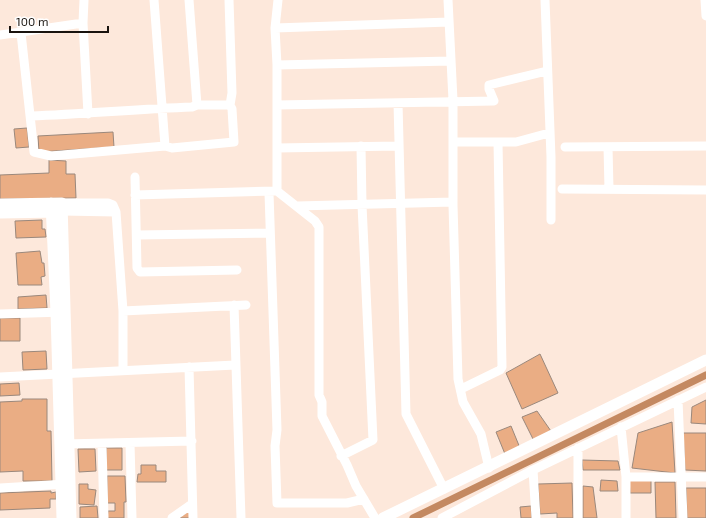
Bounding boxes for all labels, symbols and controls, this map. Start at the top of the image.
scale bar [10,8,108,34]
text: 100 m [16,14,48,28]

